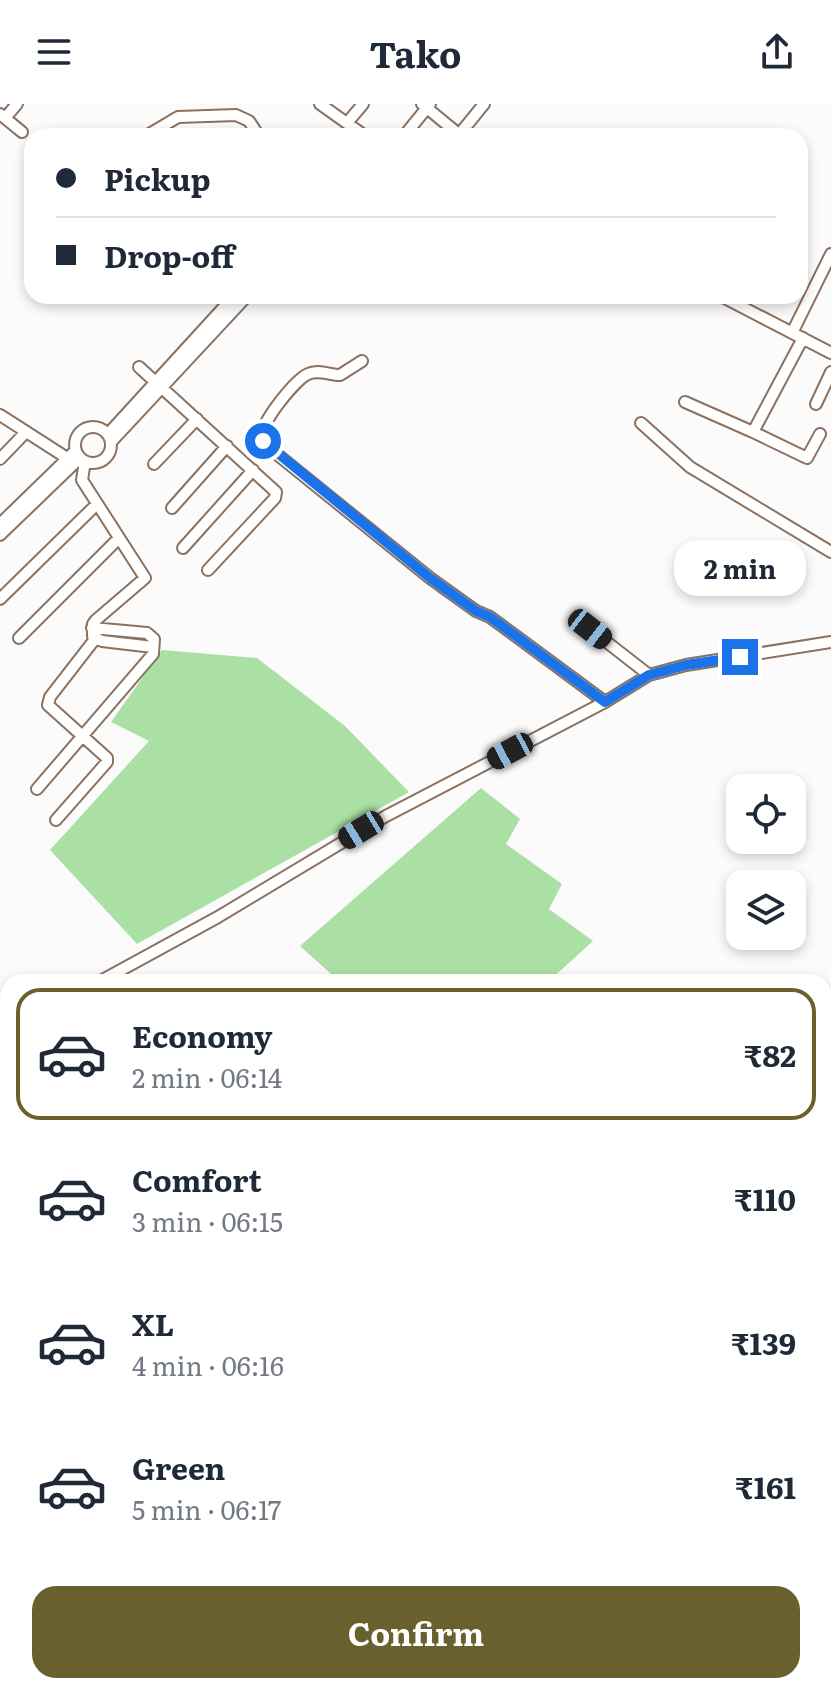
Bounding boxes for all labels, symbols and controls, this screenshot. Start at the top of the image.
text: Tako [369,26,462,79]
icon: menu [32,30,76,74]
icon: share [755,30,799,74]
text: Pickup [104,156,211,200]
text: Drop-off [104,233,234,277]
route start [245,423,281,459]
callout: 2 min [674,541,806,597]
text: 2 min [704,548,776,587]
car [564,605,616,653]
route end [722,639,758,675]
car [483,729,537,773]
map controls [726,774,806,950]
button: locate [726,774,806,854]
car [334,807,388,853]
button: layers [726,870,806,950]
text: Economy [132,1013,272,1057]
icon: car [36,1018,108,1090]
text: ₹82 [744,1032,796,1076]
text: 2 min · 06:14 [132,1057,282,1096]
text: Comfort [132,1157,262,1201]
icon: car [36,1162,108,1234]
text: ₹110 [734,1176,796,1220]
text: 3 min · 06:15 [132,1201,283,1240]
text: XL [132,1301,174,1345]
icon: car [36,1306,108,1378]
text: ₹139 [731,1320,796,1364]
text: 4 min · 06:16 [132,1345,284,1384]
text: Green [132,1445,225,1489]
icon: car [36,1450,108,1522]
text: ₹161 [735,1464,796,1508]
text: 5 min · 06:17 [132,1489,281,1528]
button: Confirm [32,1586,800,1678]

